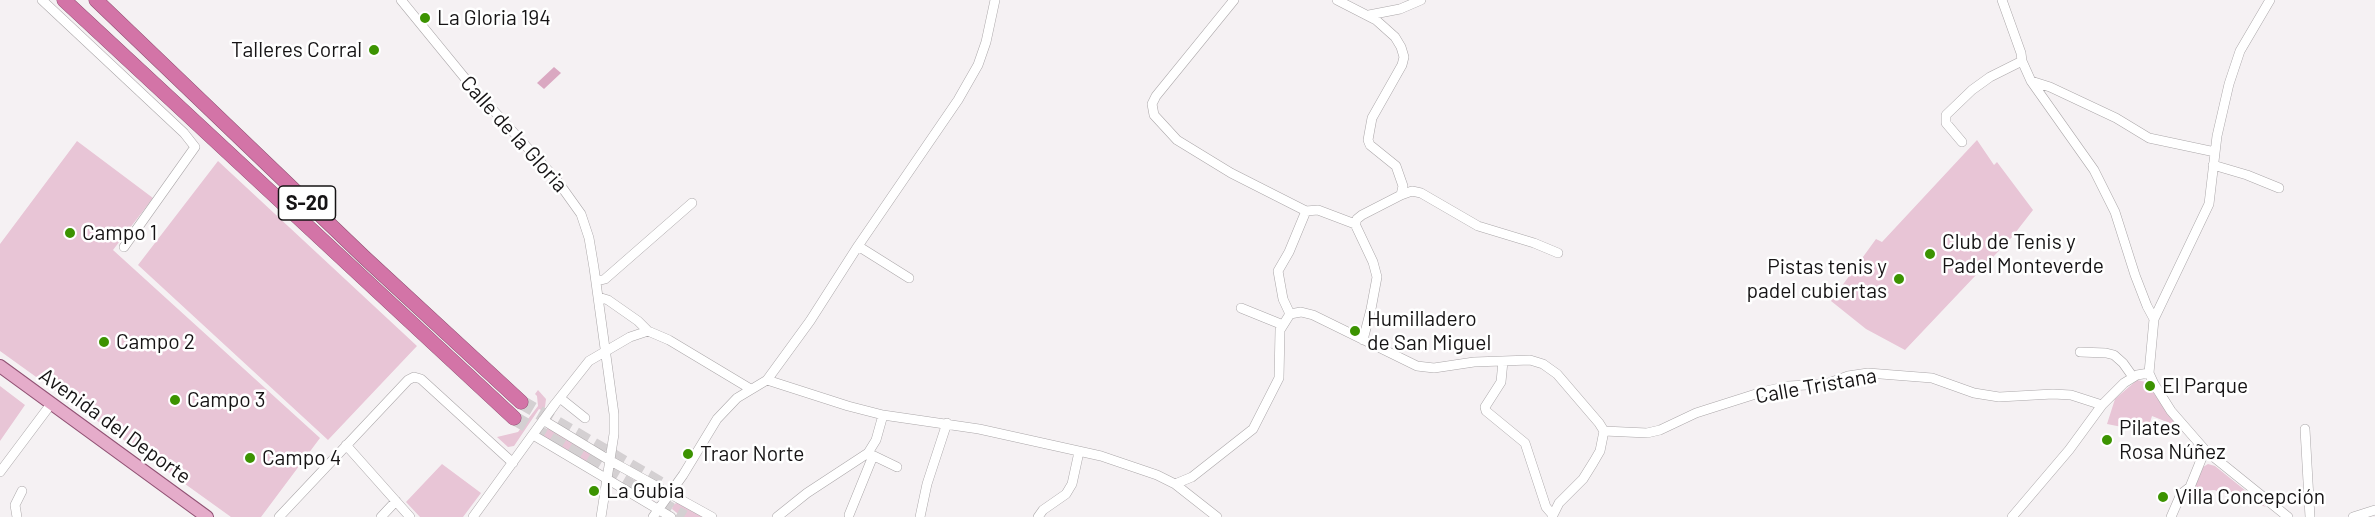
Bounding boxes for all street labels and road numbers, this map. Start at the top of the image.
street label: Calle de la Gloria [455,71,573,197]
road number: S-20 [278,186,336,220]
street label: Avenida del Deporte [34,363,196,489]
street label: Calle Tristana [1753,363,1879,409]

